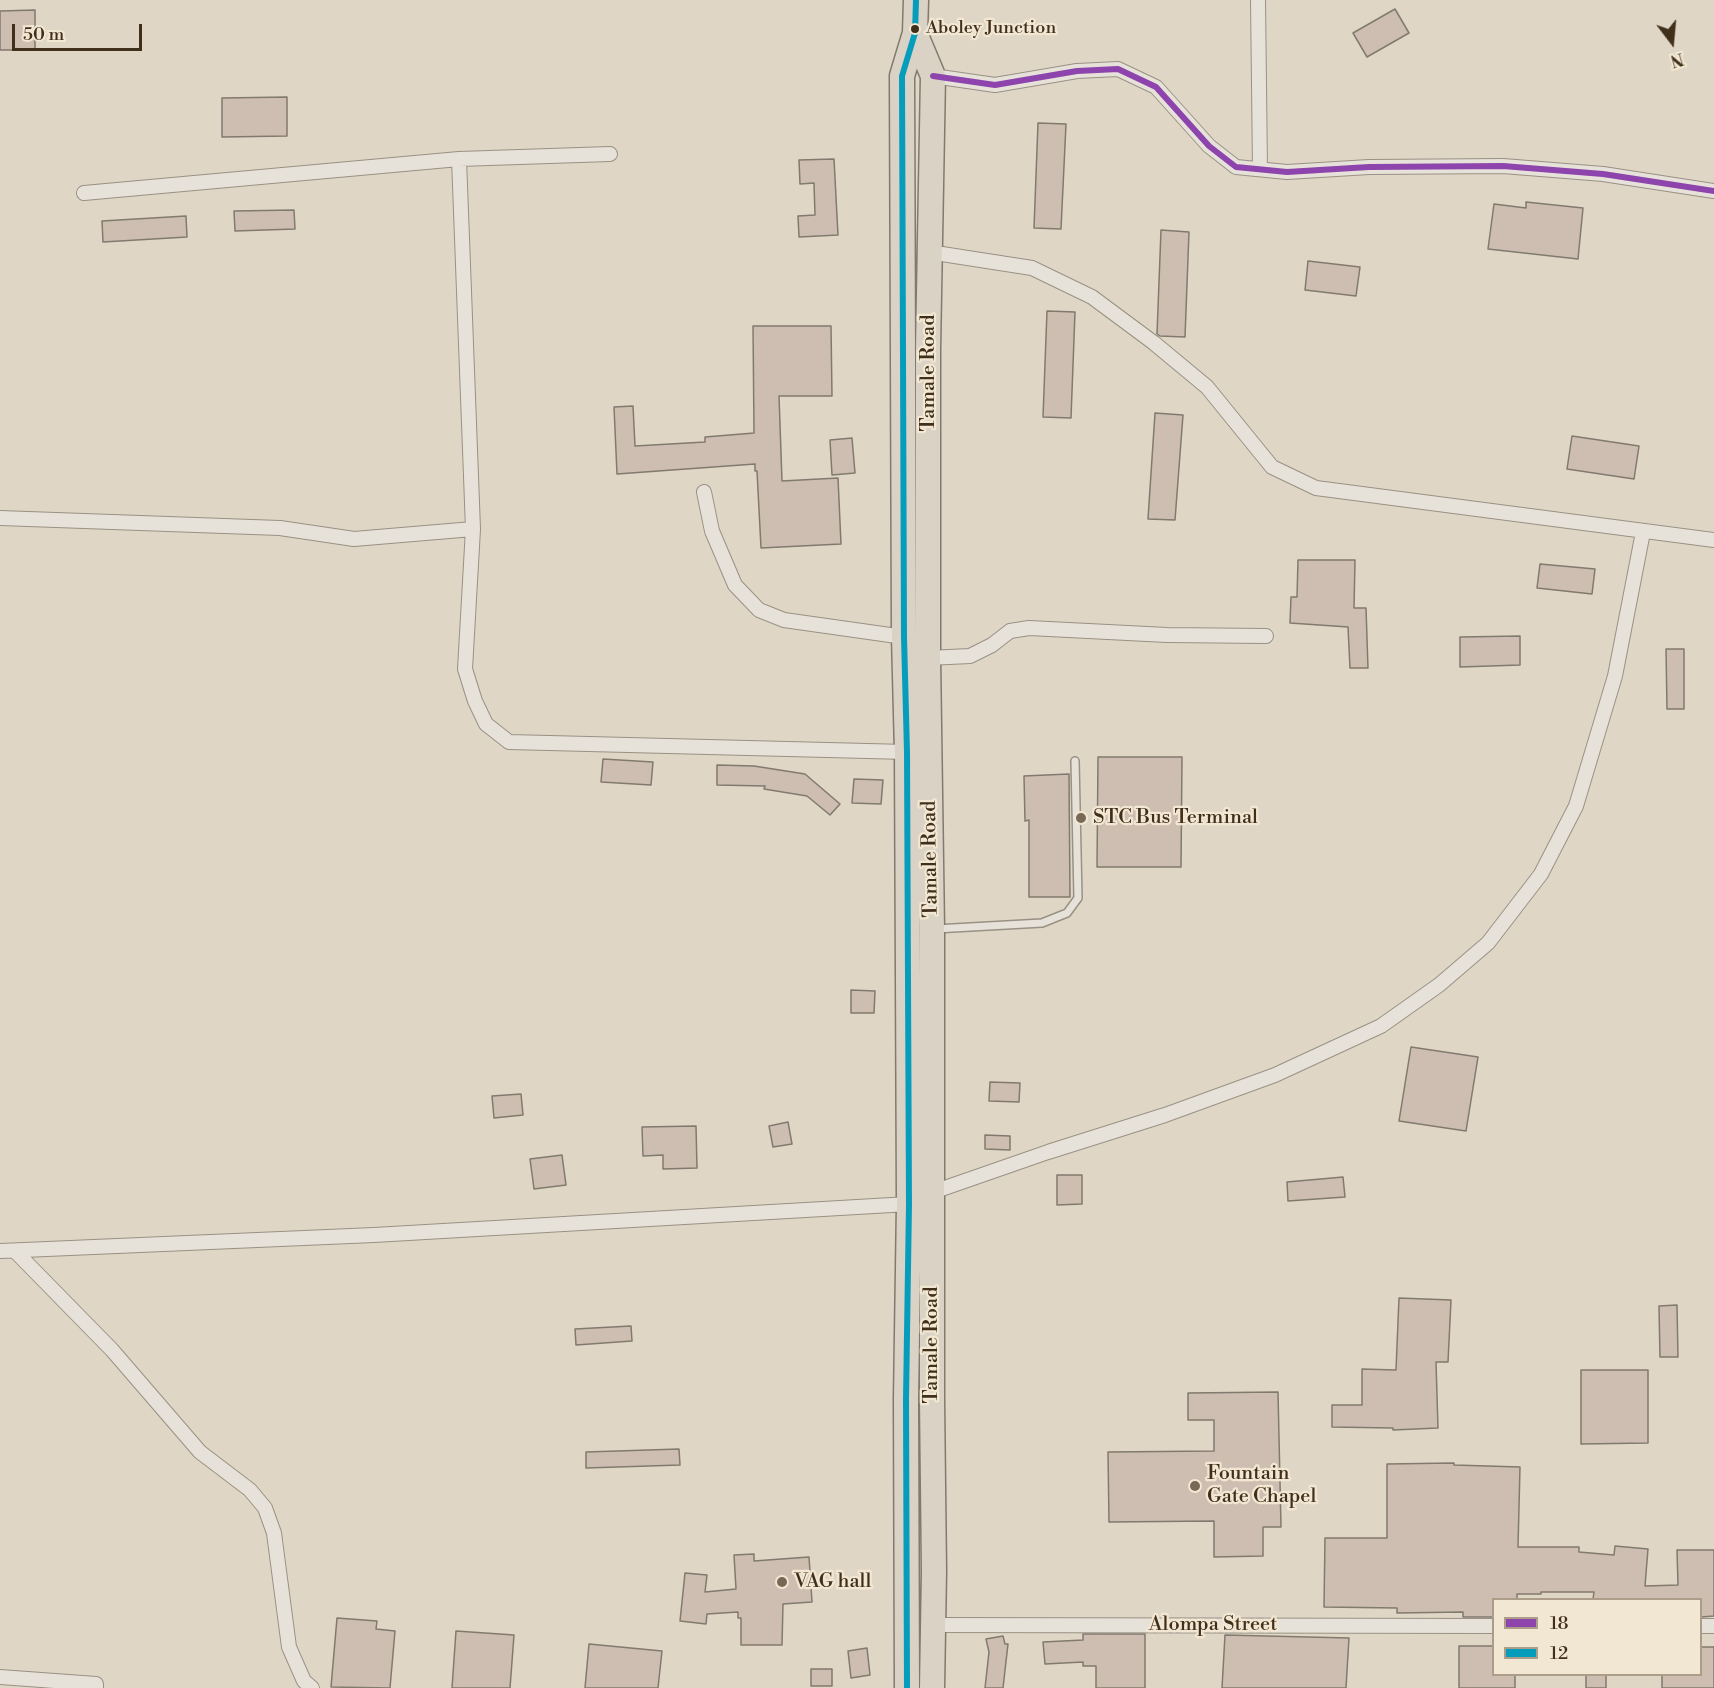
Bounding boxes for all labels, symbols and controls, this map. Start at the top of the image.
scale bar [15,12,146,50]
north arrow [1642,12,1702,72]
place label: Aboley Junction [926,18,1056,40]
text: 50 m [23,23,64,46]
marker: Aboley Junction [909,23,921,35]
text: N [1668,48,1686,71]
street label: Tamale Road [917,314,941,432]
street label: Tamale Road [918,800,944,918]
place label: STC Bus Terminal [1093,806,1258,830]
marker: STC Bus Terminal [1074,811,1088,825]
street label: Tamale Road [920,1286,944,1404]
place label: Fountain Gate Chapel [1207,1462,1316,1509]
marker: Fountain Gate Chapel [1188,1479,1202,1493]
place label: VAG hall [794,1570,871,1594]
marker: VAG hall [775,1575,789,1589]
legend [1492,1598,1702,1676]
text: 18 [1550,1612,1568,1635]
street label: Alompa Street [1149,1613,1277,1637]
text: 12 [1550,1642,1568,1665]

